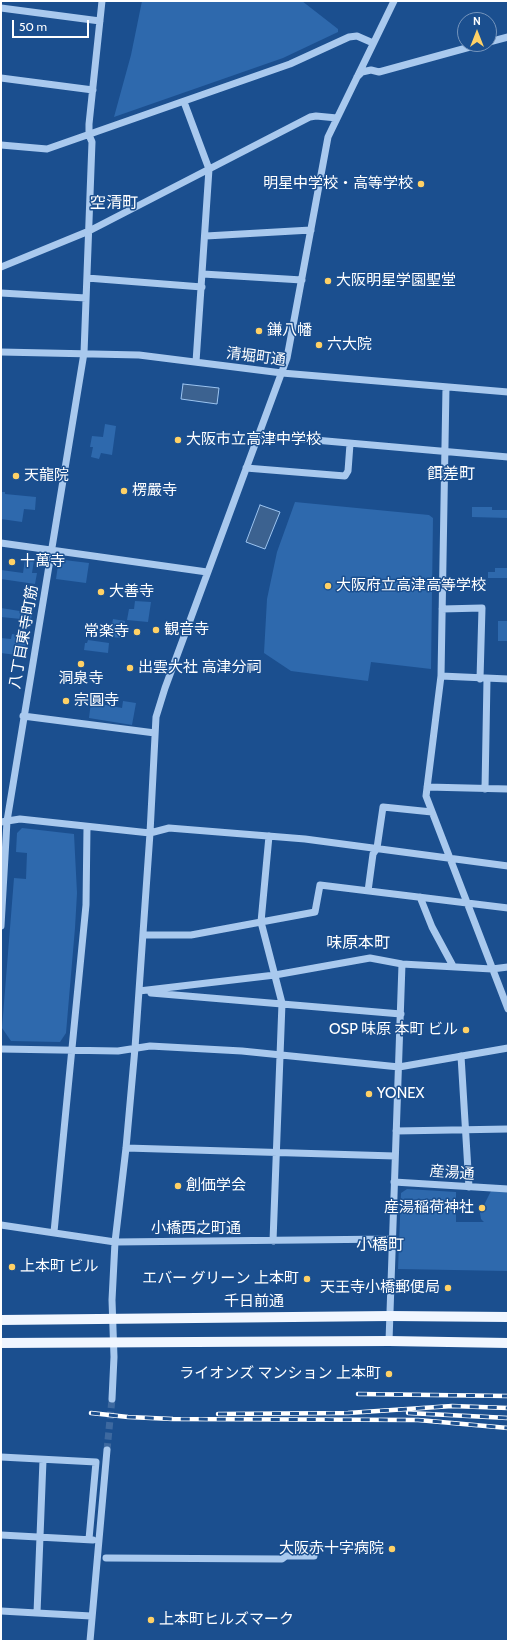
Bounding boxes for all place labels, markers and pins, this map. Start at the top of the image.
place label: 明星中学校・高等学校 [263,175,413,193]
marker: 明星中学校・高等学校 [416,179,426,189]
place label: 大阪明星学園聖堂 [336,272,456,290]
marker: 大阪明星学園聖堂 [323,276,333,286]
place label: 鎌八幡 [267,322,312,340]
marker: 鎌八幡 [254,326,264,336]
place label: 六大院 [327,336,372,354]
marker: 六大院 [314,340,324,350]
place label: 大阪市立高津中学校 [186,431,321,449]
marker: 大阪市立高津中学校 [173,435,183,445]
place label: 天龍院 [24,467,69,485]
marker: 天龍院 [11,471,21,481]
place label: 楞嚴寺 [132,482,177,500]
marker: 楞嚴寺 [119,486,129,496]
place label: 十萬寺 [20,553,65,571]
marker: 十萬寺 [7,557,17,567]
place label: 大阪府立高津高等学校 [336,577,486,595]
marker: 大阪府立高津高等学校 [323,581,333,591]
place label: 大善寺 [109,583,154,601]
marker: 大善寺 [96,587,106,597]
place label: 観音寺 [164,621,209,639]
place label: 常楽寺 [84,623,129,641]
marker: 観音寺 [151,625,161,635]
marker: 常楽寺 [132,627,142,637]
marker: 洞泉寺 [76,659,86,669]
place label: 出雲大社 高津分祠 [138,659,261,677]
marker: 出雲大社 高津分祠 [125,663,135,673]
place label: 洞泉寺 [59,670,103,688]
place label: 宗圓寺 [74,692,119,710]
marker: 宗圓寺 [61,696,71,706]
place label: OSP 味原 本町 ビル [329,1021,458,1039]
marker: OSP 味原 本町 ビル [461,1025,471,1035]
place label: YONEX [377,1085,424,1103]
marker: YONEX [364,1089,374,1099]
place label: 創価学会 [186,1177,246,1195]
marker: 創価学会 [173,1181,183,1191]
place label: 産湯稲荷神社 [384,1199,474,1217]
marker: 産湯稲荷神社 [477,1203,487,1213]
place label: 上本町 ビル [20,1258,98,1276]
marker: 上本町 ビル [7,1262,17,1272]
place label: エバー グリーン 上本町 [142,1270,299,1288]
marker: エバー グリーン 上本町 [302,1274,312,1284]
place label: 天王寺小橋郵便局 [320,1279,440,1297]
marker: 天王寺小橋郵便局 [443,1283,453,1293]
place label: ライオンズ マンション 上本町 [179,1365,381,1383]
marker: ライオンズ マンション 上本町 [384,1369,394,1379]
place label: 大阪赤十字病院 [279,1540,384,1558]
marker: 大阪赤十字病院 [387,1544,397,1554]
place label: 上本町ヒルズマーク [159,1611,294,1629]
marker: 上本町ヒルズマーク [146,1615,156,1625]

